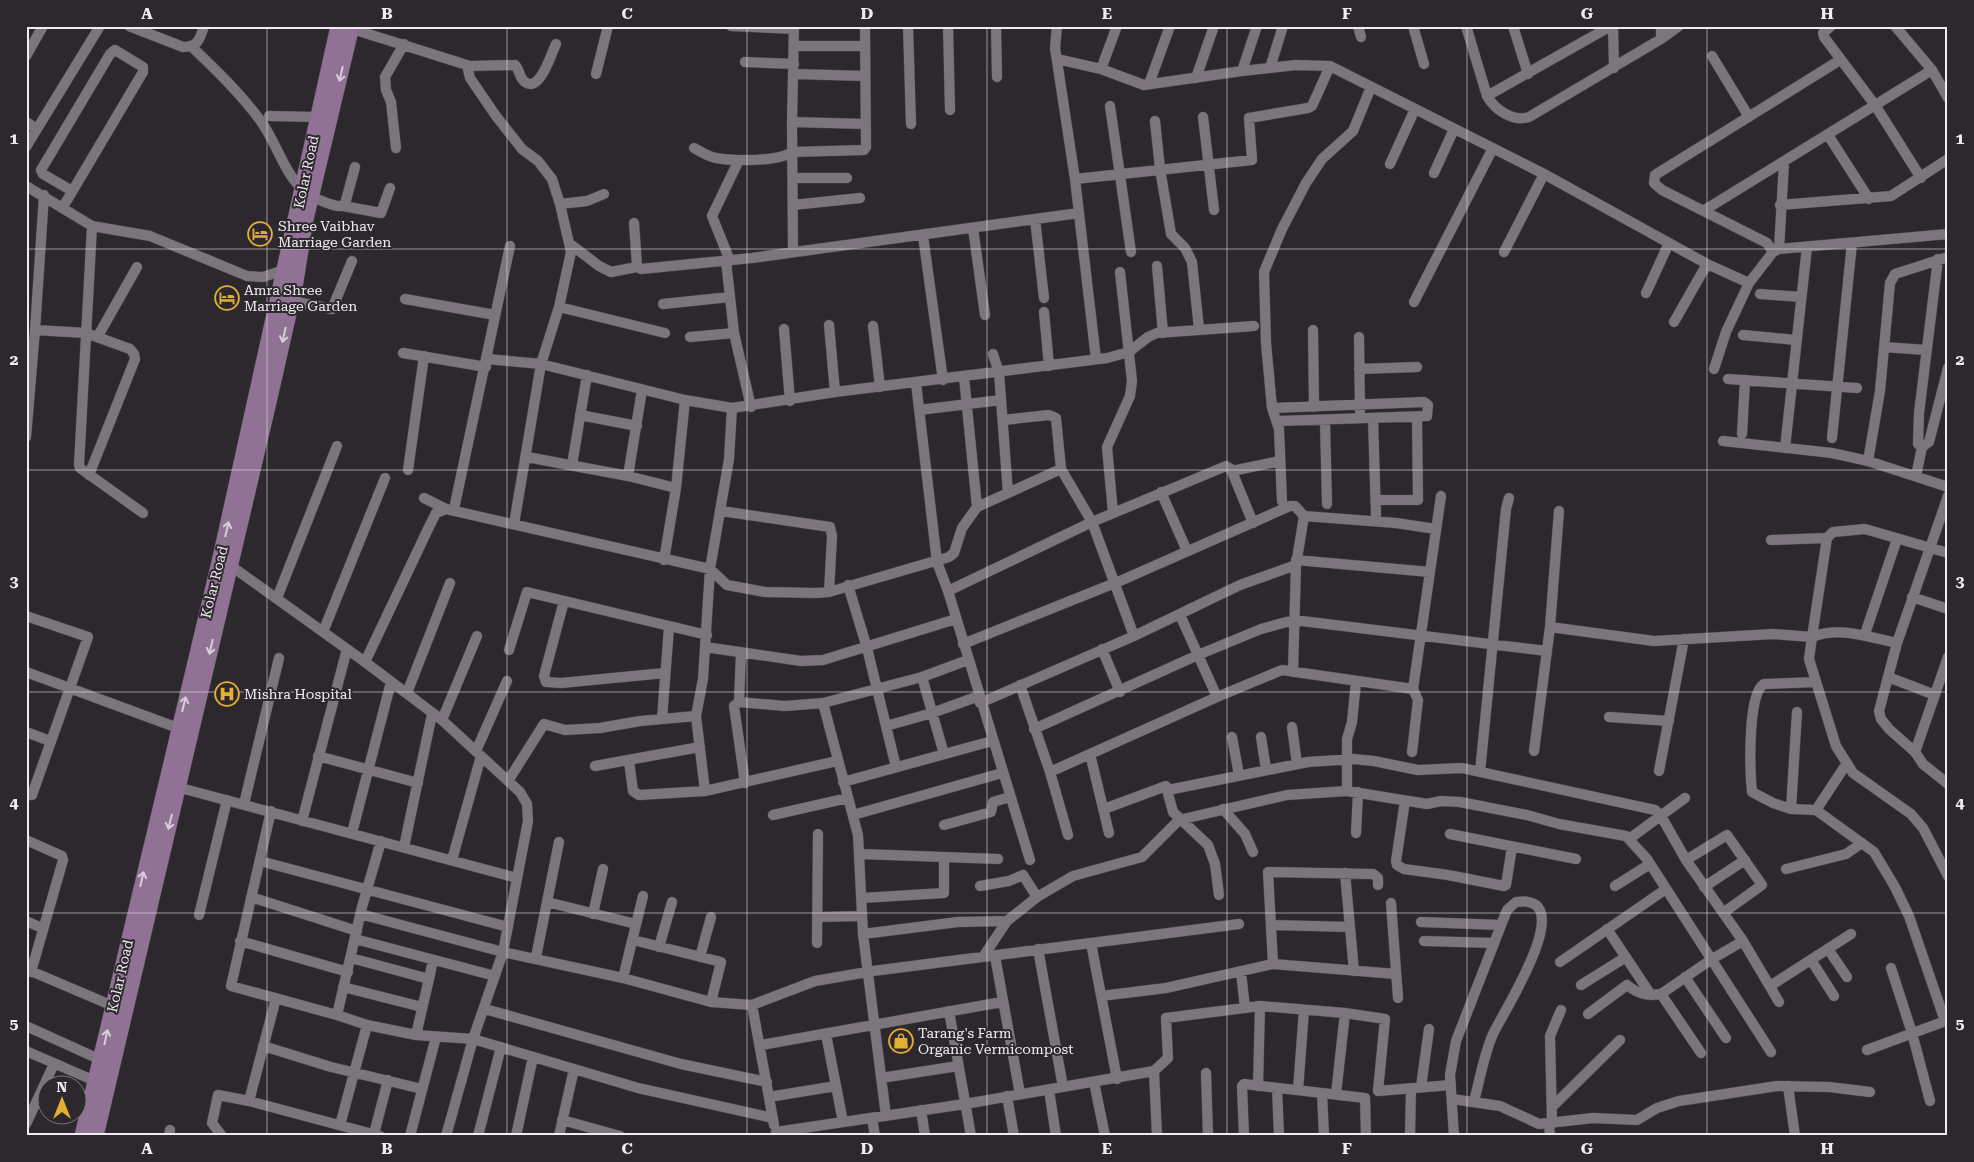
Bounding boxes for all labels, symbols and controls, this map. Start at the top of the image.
text: A [141,4,153,23]
text: B [381,4,393,23]
text: C [621,4,633,23]
text: D [861,4,874,23]
text: E [1102,4,1112,23]
text: F [1342,4,1352,23]
text: G [1581,4,1594,23]
text: H [1820,4,1834,23]
one-way arrow [336,65,345,81]
text: 1 [10,129,19,148]
text: 1 [1956,129,1965,148]
street label: Kolar Road [290,134,322,210]
place label: Shree Vaibhav Marriage Garden [278,218,391,250]
hotel icon: Shree Vaibhav Marriage Garden [247,221,273,247]
place label: Amra Shree Marriage Garden [244,282,357,314]
hotel icon: Amra Shree Marriage Garden [214,285,240,311]
one-way arrow [279,327,288,343]
text: 2 [10,350,19,369]
text: 2 [1956,350,1965,369]
one-way arrow [223,522,232,538]
street label: Kolar Road [197,544,231,620]
text: 3 [10,572,19,591]
text: 3 [1956,572,1965,591]
one-way arrow [206,638,215,654]
hospital icon: Mishra Hospital [214,681,240,707]
place label: Mishra Hospital [244,686,352,702]
one-way arrow [180,696,189,712]
text: 4 [10,793,19,812]
text: 4 [1956,793,1965,812]
one-way arrow [165,813,174,829]
one-way arrow [138,872,147,888]
street label: Kolar Road [104,938,136,1014]
text: 5 [10,1014,19,1033]
text: 5 [1956,1014,1965,1033]
place label: Tarang's Farm Organic Vermicompost [918,1025,1073,1057]
shop icon: Tarang's Farm Organic Vermicompost [888,1028,914,1054]
one-way arrow [102,1030,111,1046]
north arrow [38,1074,88,1124]
text: N [57,1079,68,1095]
text: A [141,1139,153,1158]
text: B [381,1139,393,1158]
text: C [621,1139,633,1158]
text: D [861,1139,874,1158]
text: E [1102,1139,1112,1158]
text: F [1342,1139,1352,1158]
text: G [1581,1139,1594,1158]
text: H [1820,1139,1834,1158]

